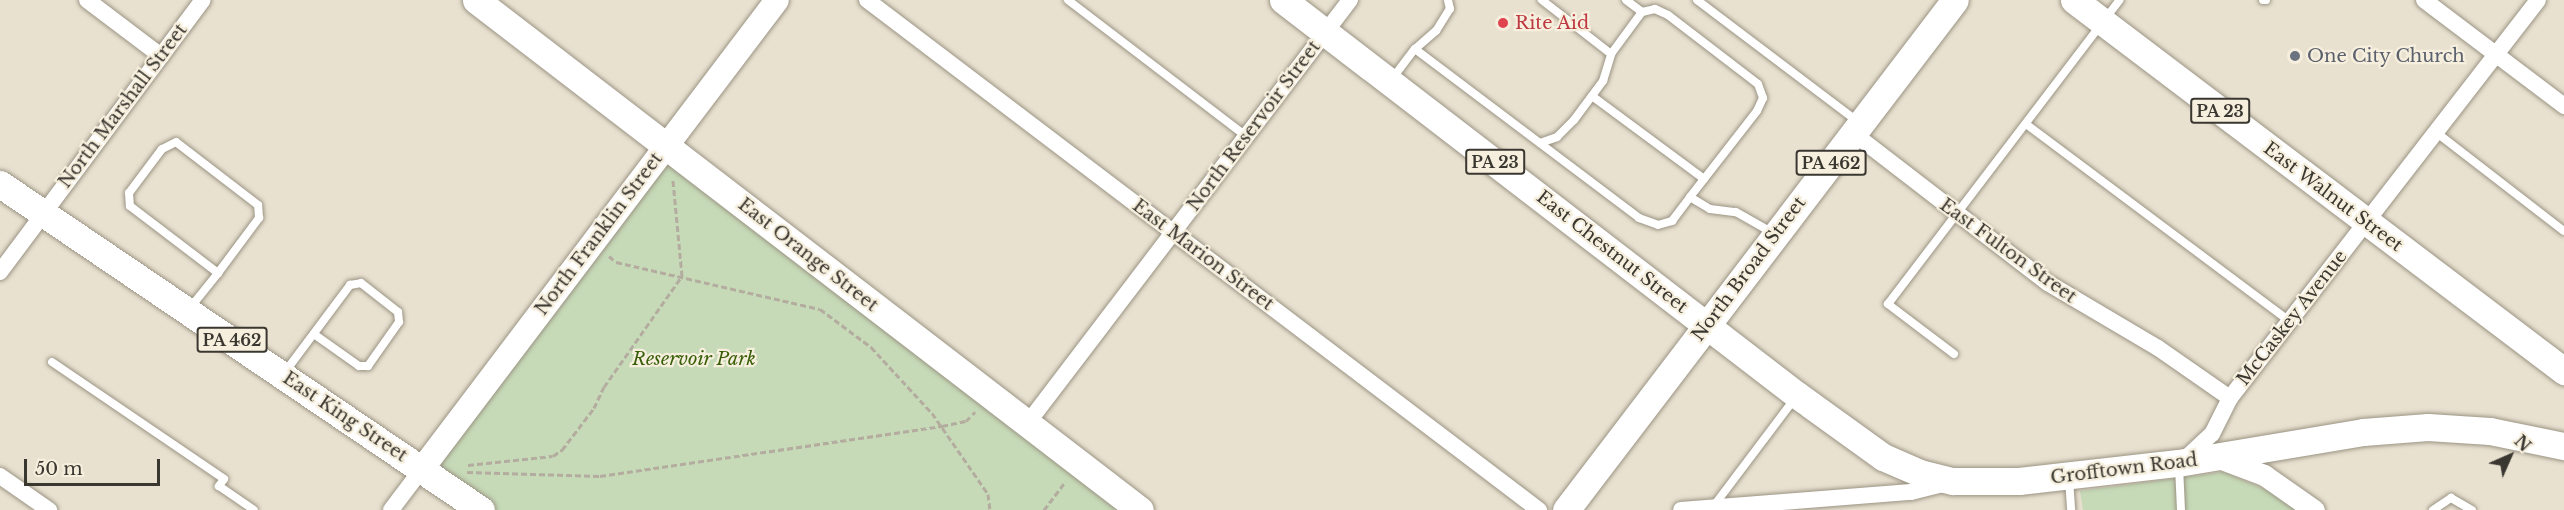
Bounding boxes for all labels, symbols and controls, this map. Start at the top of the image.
place label: Rite Aid [1515,12,1590,34]
marker: Rite Aid [1496,16,1510,30]
street label: North Marshall Street [54,20,192,192]
street label: North Reservoir Street [1183,36,1325,216]
place label: One City Church [2307,45,2465,67]
marker: One City Church [2288,49,2302,63]
road number: PA 23 [2188,98,2252,124]
street label: East Walnut Street [2259,137,2407,257]
street label: North Franklin Street [531,148,667,320]
road number: PA 23 [1464,149,1526,175]
road number: PA 462 [1795,150,1867,176]
street label: East Chestnut Street [1532,186,1692,318]
street label: North Broad Street [1687,192,1811,346]
street label: East Orange Street [734,194,882,316]
street label: East Fulton Street [1936,194,2080,308]
street label: East Marion Street [1128,195,1278,315]
street label: McCaskey Avenue [2232,246,2352,390]
road number: PA 462 [196,327,268,353]
park label: Reservoir Park [632,348,756,370]
street label: East King Street [279,367,411,467]
north arrow [2480,426,2540,486]
text: N [2510,431,2535,456]
scale bar [27,447,164,485]
street label: Grofftown Road [2049,449,2199,489]
text: 50 m [35,458,83,480]

